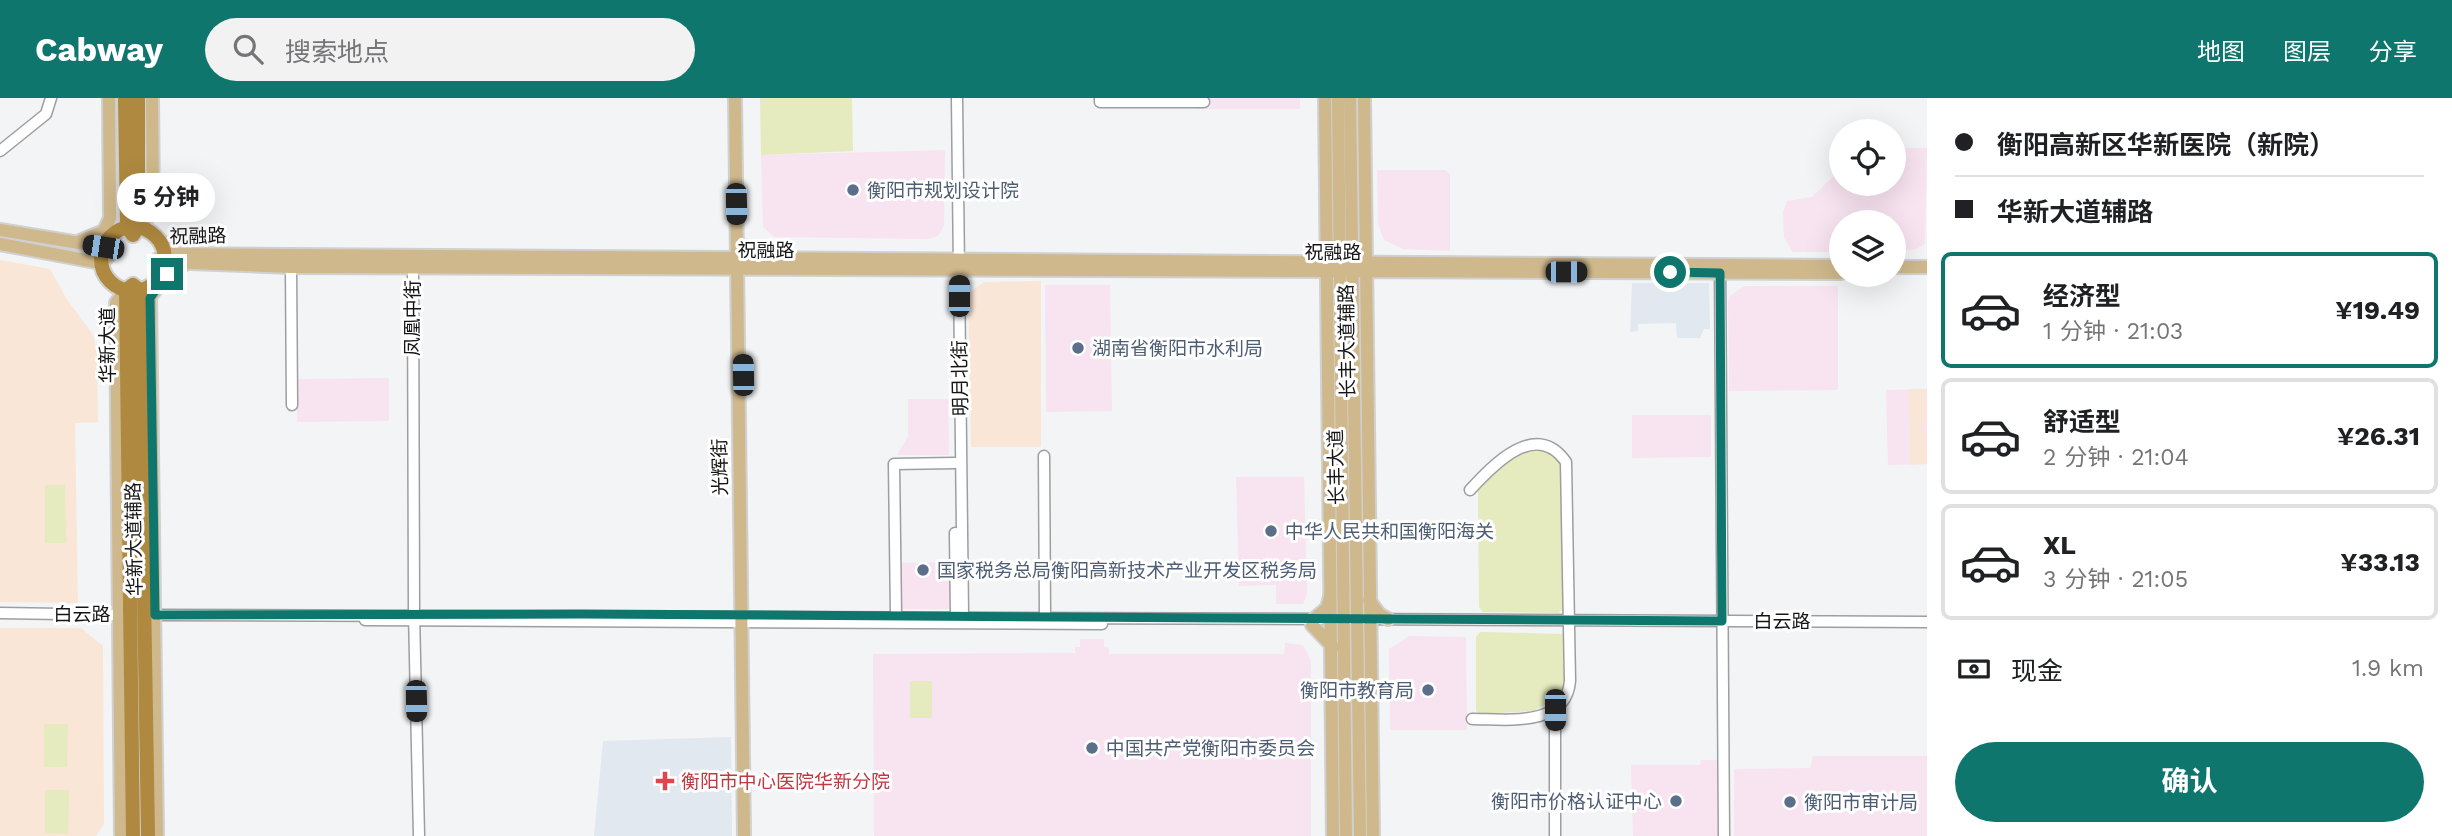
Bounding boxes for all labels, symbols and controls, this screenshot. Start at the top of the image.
search box [205,18,695,81]
text: Cabway [35,30,163,69]
icon: search [229,30,267,68]
text: 搜索地点 [285,37,389,67]
text: 地图 [2197,38,2245,66]
text: 图层 [2283,38,2331,66]
text: 分享 [2369,38,2417,66]
map controls [1829,119,1906,287]
button: locate [1829,119,1906,196]
text: 衡阳高新区华新医院（新院） [1997,130,2335,160]
callout: 5 分钟 [118,172,216,222]
place label: 衡阳市规划设计院 [867,179,1019,202]
marker: 衡阳市规划设计院 [845,182,861,198]
car [726,183,747,225]
text: 5 分钟 [133,184,199,211]
text: 华新大道辅路 [1997,197,2153,227]
button: layers [1829,210,1906,287]
street label: 祝融路 [169,224,227,248]
car [81,233,126,261]
street label: 祝融路 [737,239,795,262]
street label: 祝融路 [1304,241,1362,264]
route start [1654,256,1686,288]
route end [151,258,183,290]
car [1546,262,1588,283]
car [949,275,970,317]
icon: car [1959,279,2022,342]
street label: 凤凰中街 [401,280,424,356]
text: 经济型 [2043,281,2121,311]
street label: 长丰大道辅路 [1335,284,1359,398]
text: ¥19.49 [2335,295,2420,325]
street label: 华新大道 [96,307,119,383]
text: 1 分钟 · 21:03 [2043,318,2183,345]
place label: 湖南省衡阳市水利局 [1092,337,1263,360]
street label: 明月北街 [948,340,972,416]
marker: 湖南省衡阳市水利局 [1070,340,1086,356]
car [733,354,754,396]
icon: car [1959,405,2022,468]
text: 舒适型 [2043,407,2121,437]
text: ¥26.31 [2337,421,2420,451]
street label: 长丰大道 [1324,429,1348,505]
street label: 光辉街 [708,438,732,496]
text: 2 分钟 · 21:04 [2043,444,2189,471]
street label: 华新大道辅路 [122,482,146,596]
place label: 中华人民共和国衡阳海关 [1285,520,1494,543]
marker: 中华人民共和国衡阳海关 [1263,523,1279,539]
text: XL [2043,530,2076,560]
icon: car [1959,531,2022,594]
text: ¥33.13 [2340,547,2420,577]
place label: 国家税务总局衡阳高新技术产业开发区税务局 [937,559,1317,582]
marker: 国家税务总局衡阳高新技术产业开发区税务局 [915,562,931,578]
text: 3 分钟 · 21:05 [2043,566,2188,593]
street label: 白云路 [53,603,111,626]
street label: 白云路 [1753,610,1811,633]
icon: cash [1955,650,1993,688]
text: 1.9 km [2352,655,2424,682]
text: 现金 [2011,656,2063,686]
place label: 衡阳市教育局 [1300,679,1414,702]
car [406,680,427,722]
marker: 衡阳市教育局 [1420,682,1436,698]
car [1545,689,1566,731]
place label: 中国共产党衡阳市委员会 [1106,737,1315,760]
marker: 中国共产党衡阳市委员会 [1084,740,1100,756]
button: 确认 [1955,742,2424,822]
place label: 衡阳市中心医院华新分院 [681,770,890,793]
marker: 衡阳市中心医院华新分院 [655,771,675,791]
place label: 衡阳市价格认证中心 [1491,790,1662,813]
place label: 衡阳市审计局 [1804,791,1918,814]
marker: 衡阳市价格认证中心 [1668,793,1684,809]
marker: 衡阳市审计局 [1782,794,1798,810]

